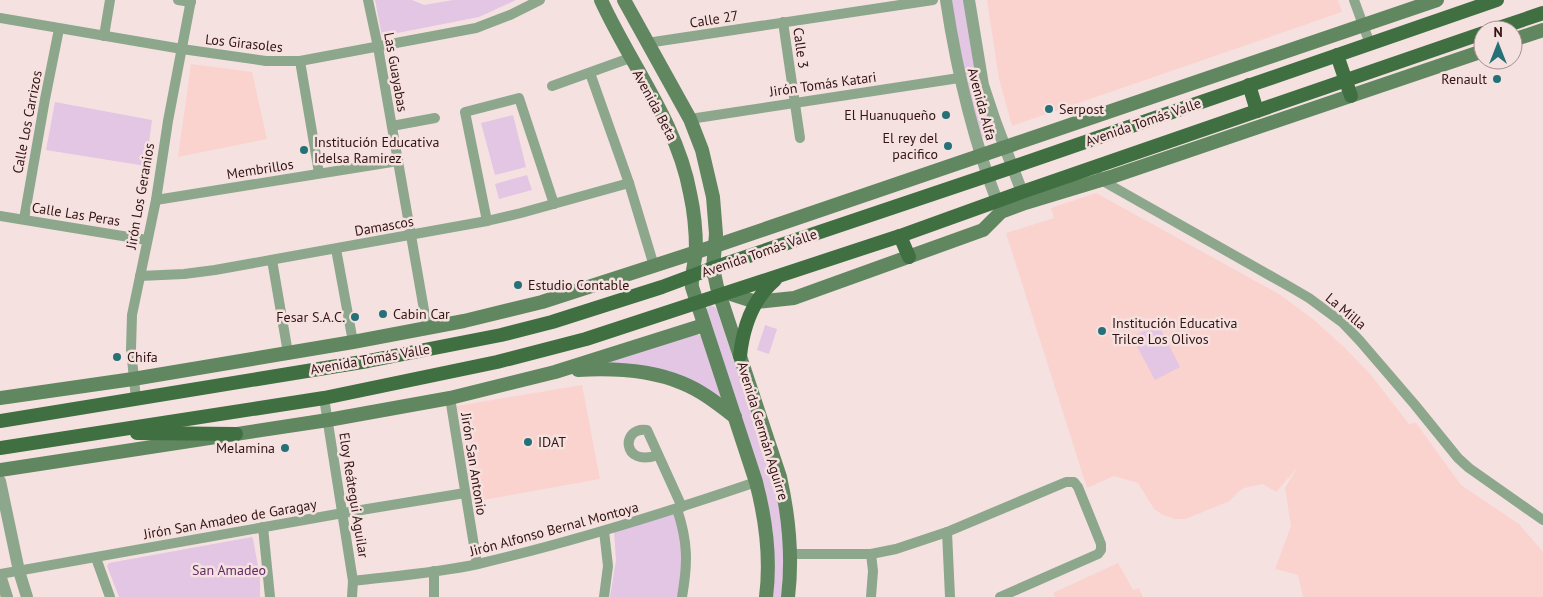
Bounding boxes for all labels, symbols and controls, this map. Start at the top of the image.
street label: Calle 27 [688,6,740,32]
north arrow [1473,20,1523,70]
text: N [1493,23,1503,41]
street label: Calle 3 [789,26,813,70]
street label: Los Girasoles [204,30,284,56]
street label: Las Guayabas [380,31,412,113]
street label: Avenida Beta [629,66,681,144]
street label: Avenida Alfa [964,66,1000,142]
street label: Jirón Tomás Katari [767,68,878,101]
street label: Calle Los Carrizos [8,69,46,175]
place label: Renault [1441,70,1487,88]
marker: Renault [1491,73,1503,85]
street label: Avenida Tomás Valle [1083,94,1203,150]
place label: Serpost [1059,100,1104,118]
marker: Serpost [1043,103,1055,115]
place label: El Huanuqueño [844,106,936,124]
marker: El Huanuqueño [940,109,952,121]
place label: El rey del pacifico [883,129,938,163]
place label: Institución Educativa Idelsa Ramirez [314,133,439,167]
marker: El rey del pacifico [942,140,954,152]
street label: Jirón Los Geranios [122,142,158,251]
marker: Institución Educativa Idelsa Ramirez [298,144,310,156]
street label: Membrillos [225,155,295,183]
street label: Calle Las Peras [30,198,122,230]
street label: Damascos [353,212,415,240]
street label: Avenida Tomás Valle [699,225,819,281]
place label: Estudio Contable [528,276,629,294]
marker: Estudio Contable [512,279,524,291]
street label: La Milla [1322,289,1370,333]
place label: Cabin Car [393,305,450,323]
place label: Fesar S.A.C. [276,308,345,326]
marker: Cabin Car [377,308,389,320]
marker: Fesar S.A.C. [349,311,361,323]
place label: Institución Educativa Trilce Los Olivos [1112,314,1237,348]
marker: Institución Educativa Trilce Los Olivos [1096,325,1108,337]
street label: Avenida Tomás Valle [309,340,431,378]
place label: Chifa [127,348,158,366]
marker: Chifa [111,351,123,363]
street label: Avenida Germán Aguirre [733,359,793,503]
street label: Jirón San Antonio [457,410,491,517]
street label: Eloy Reátegui Aguilar [335,431,373,559]
place label: IDAT [538,433,566,451]
marker: IDAT [522,436,534,448]
place label: Melamina [216,439,275,457]
marker: Melamina [279,442,291,454]
street label: Jirón San Amadeo de Garagay [141,495,319,543]
street label: Jirón Alfonso Bernal Montoya [467,498,640,560]
park label: San Amadeo [192,561,266,579]

